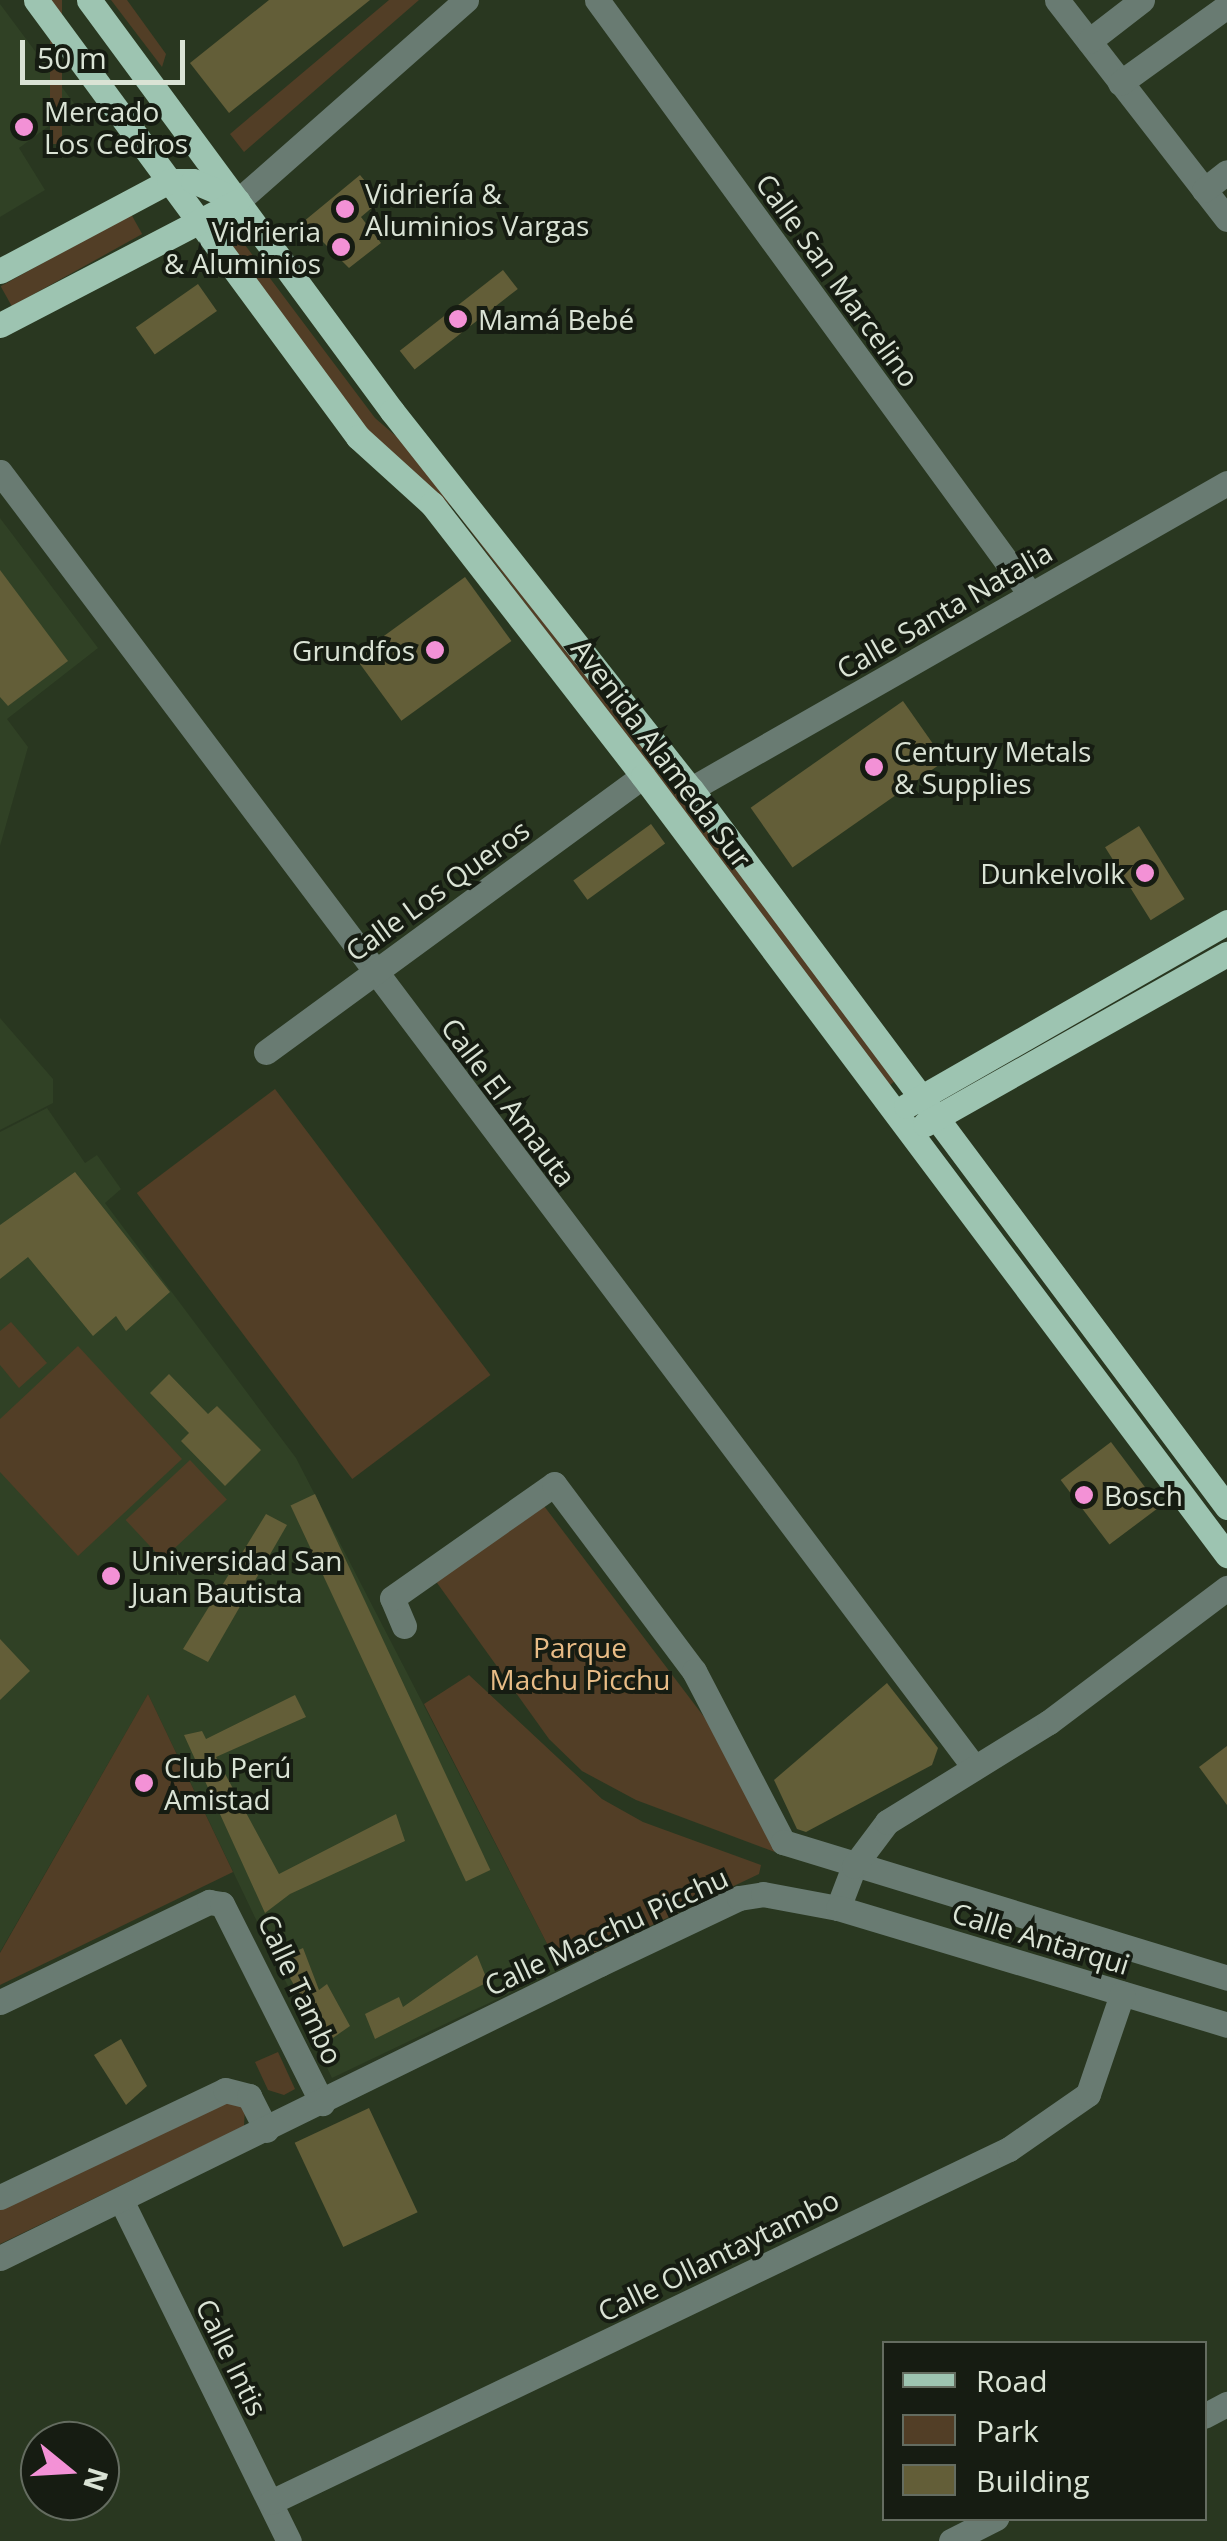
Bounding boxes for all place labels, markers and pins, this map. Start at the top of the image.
place label: Mercado Los Cedros [44,94,188,160]
marker: Mercado Los Cedros [13,116,35,138]
place label: Vidriería & Aluminios Vargas [365,176,589,242]
marker: Vidriería & Aluminios Vargas [334,198,356,220]
place label: Vidrieria & Aluminios [164,214,321,280]
marker: Vidrieria & Aluminios [330,236,352,258]
place label: Mamá Bebé [478,302,634,336]
marker: Mamá Bebé [447,308,469,330]
place label: Grundfos [292,633,415,667]
marker: Grundfos [424,639,446,661]
place label: Century Metals & Supplies [894,734,1091,800]
marker: Century Metals & Supplies [863,756,885,778]
place label: Dunkelvolk [980,856,1125,890]
marker: Dunkelvolk [1134,862,1156,884]
place label: Bosch [1104,1478,1183,1512]
marker: Bosch [1073,1484,1095,1506]
place label: Universidad San Juan Bautista [131,1543,342,1609]
marker: Universidad San Juan Bautista [100,1565,122,1587]
place label: Club Perú Amistad [164,1750,291,1816]
marker: Club Perú Amistad [133,1772,155,1794]

